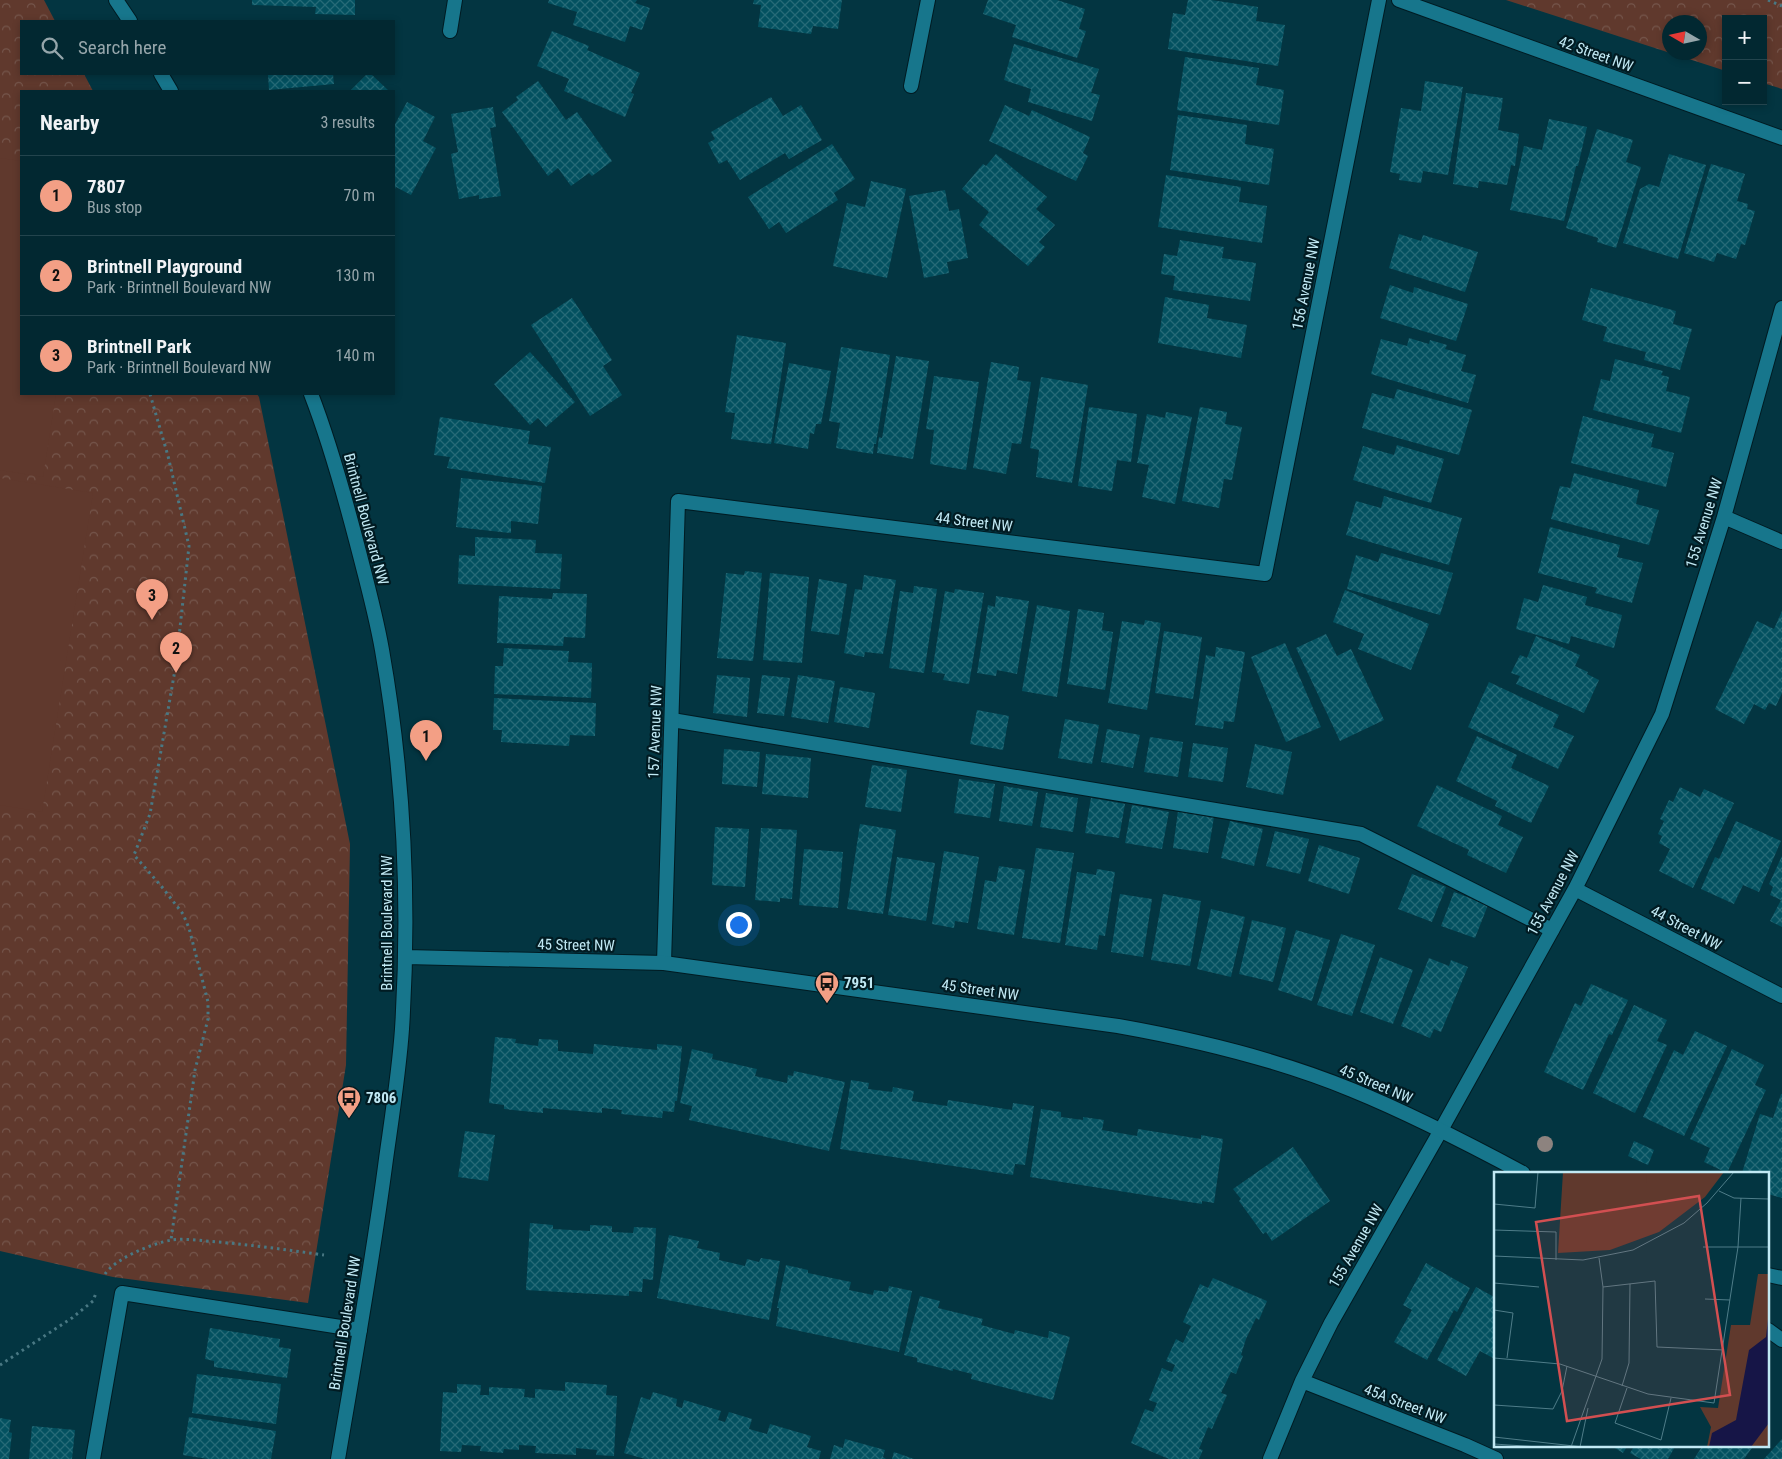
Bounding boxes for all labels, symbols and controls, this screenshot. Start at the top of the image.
north arrow [1662,15,1707,60]
map controls [1722,15,1767,105]
button: + [1722,15,1767,60]
search box [20,20,395,75]
street label: 42 Street NW [1556,32,1636,76]
icon: search [38,34,66,62]
text: Search here [78,36,166,59]
button: − [1722,60,1767,105]
text: Nearby [40,111,99,135]
text: 3 results [320,113,375,132]
text: 7807 [87,175,125,198]
text: 1 [52,186,60,205]
text: 70 m [343,186,375,205]
text: Bus stop [87,198,142,217]
street label: 156 Avenue NW [1288,236,1324,331]
text: Brintnell Playground [87,255,242,278]
text: 2 [52,266,60,285]
text: 130 m [336,266,375,285]
text: Park · Brintnell Boulevard NW [87,278,271,297]
text: Brintnell Park [87,335,191,358]
text: 3 [52,346,60,365]
text: 140 m [336,346,375,365]
text: Park · Brintnell Boulevard NW [87,358,271,377]
street label: Brintnell Boulevard NW [340,451,392,587]
street label: 155 Avenue NW [1682,475,1726,570]
street label: 44 Street NW [934,508,1014,536]
pin: 3 [136,579,168,620]
pin: 2 [160,632,192,673]
street label: 157 Avenue NW [644,685,666,779]
pin: 1 [410,720,442,761]
street label: 155 Avenue NW [1523,847,1583,938]
street label: Brintnell Boulevard NW [378,855,396,991]
street label: 44 Street NW [1648,902,1725,954]
your location [726,912,752,938]
street label: 45 Street NW [537,935,615,955]
bus stop icon: 7951 [814,970,840,1004]
place label: 7951 [844,974,874,992]
street label: 45 Street NW [940,976,1020,1004]
street label: 45 Street NW [1337,1061,1416,1108]
bus stop icon: 7806 [336,1085,362,1119]
place label: 7806 [366,1089,397,1107]
inset map [1494,1172,1770,1446]
street label: 155 Avenue NW [1325,1201,1387,1291]
street label: Brintnell Boulevard NW [326,1254,365,1391]
street label: 45A Street NW [1362,1380,1449,1428]

